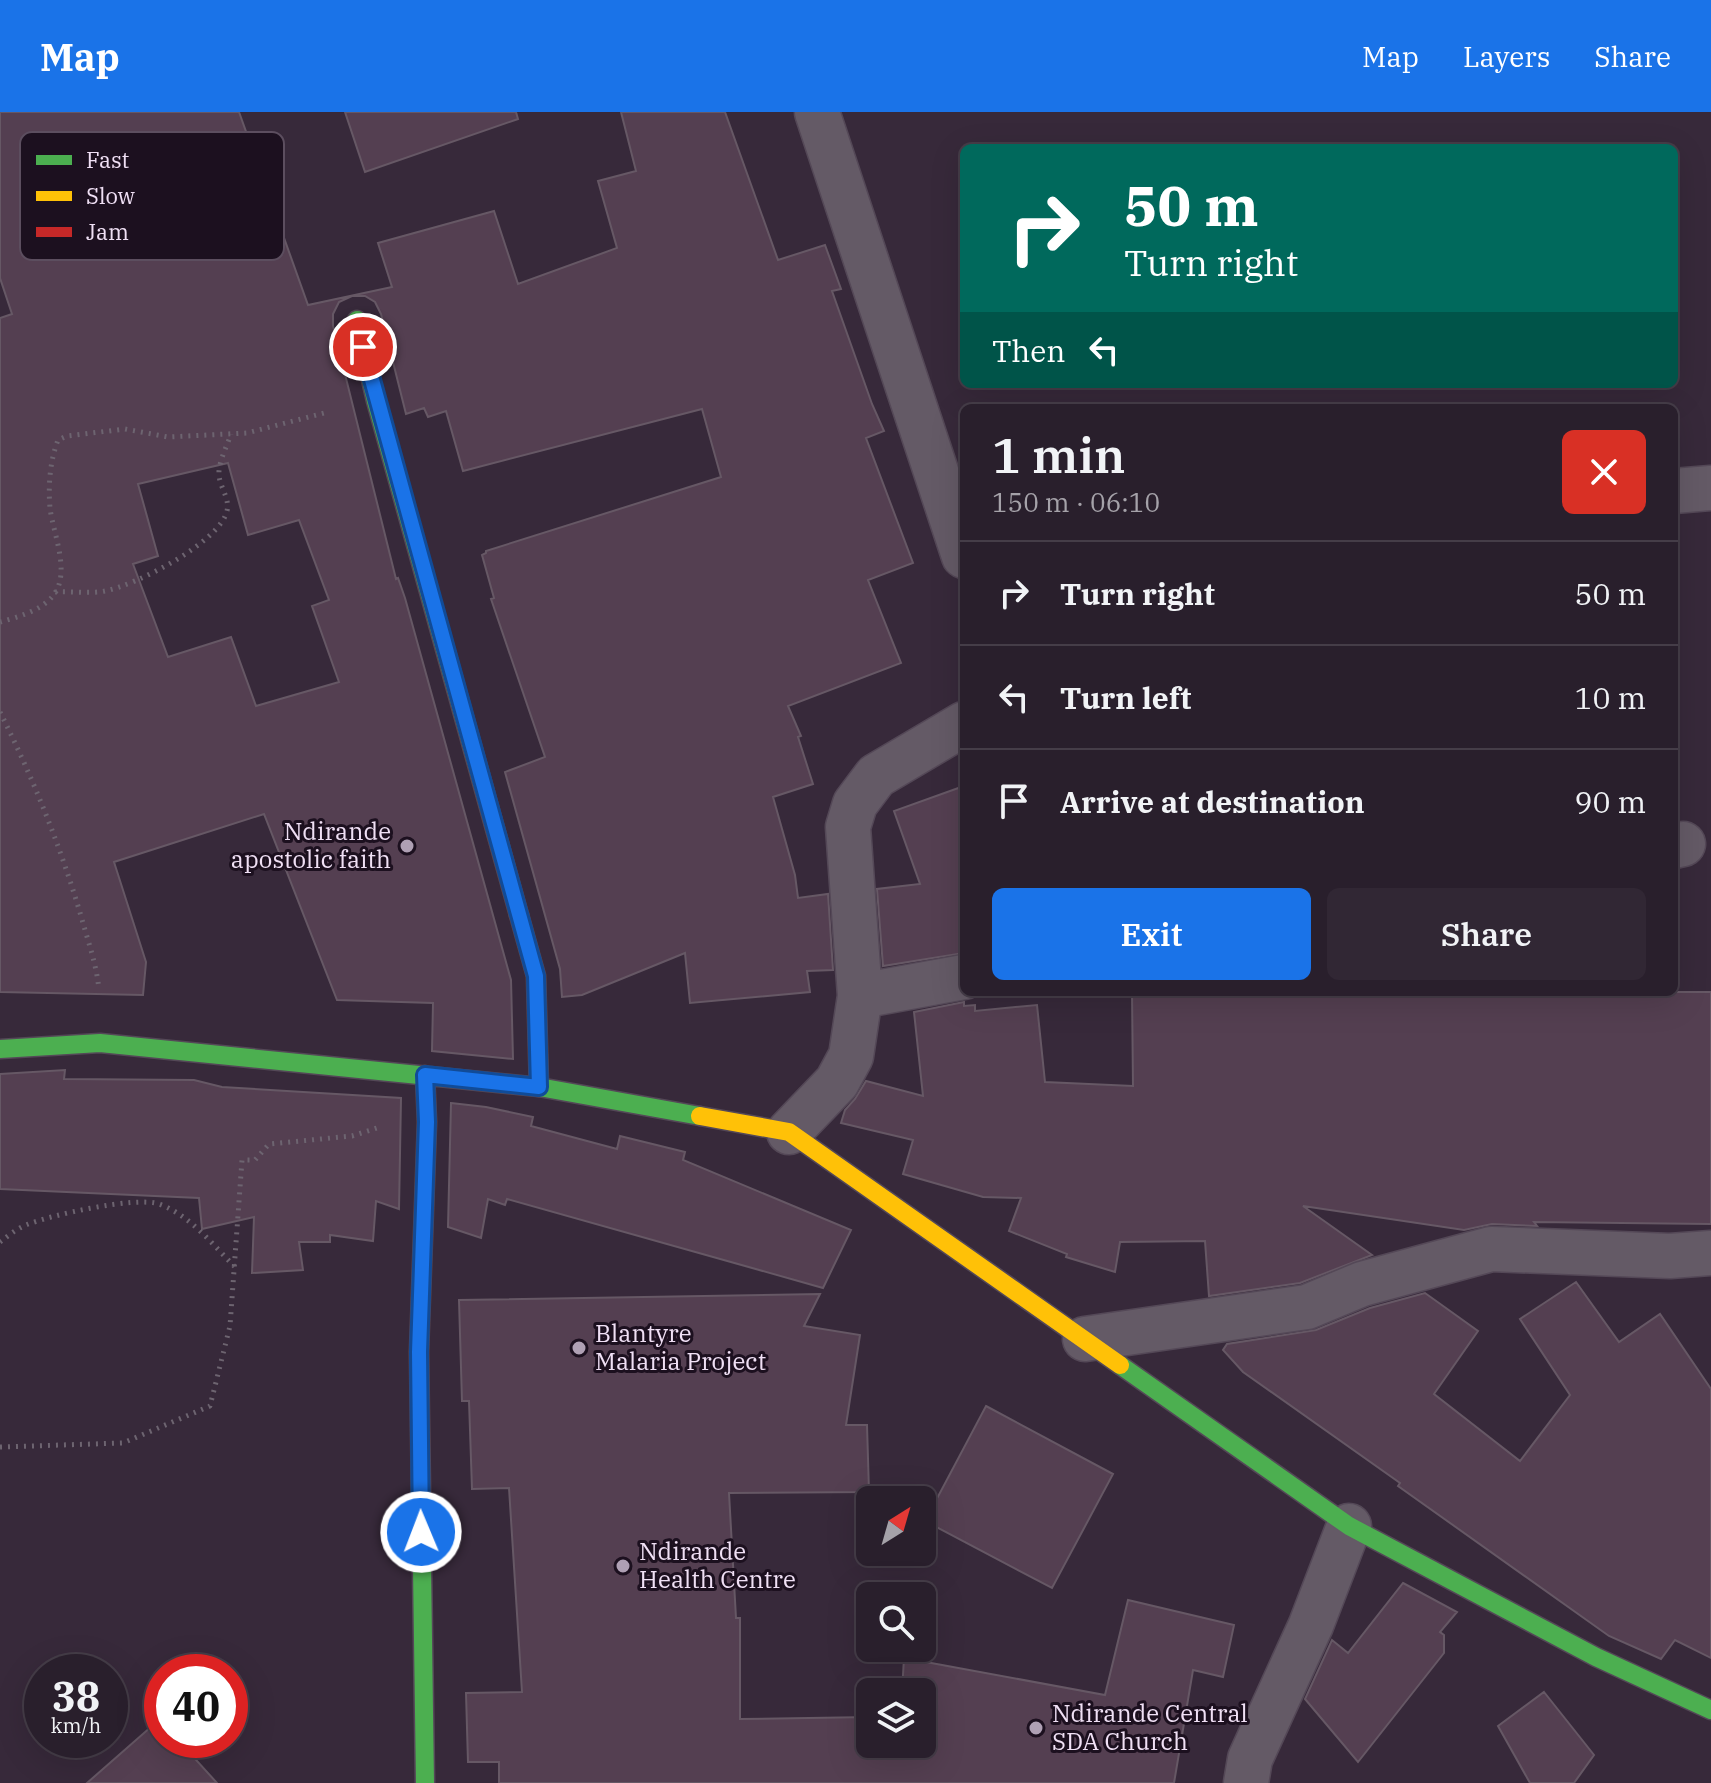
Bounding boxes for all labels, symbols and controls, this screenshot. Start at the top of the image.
text: Map [40,32,120,81]
text: Map [1362,38,1419,75]
text: Layers [1463,38,1550,75]
text: Share [1594,38,1671,75]
legend [20,132,284,260]
text: Fast [86,145,129,174]
text: 50 m [1124,169,1259,241]
icon: right [992,176,1096,280]
text: Slow [86,181,135,210]
text: Jam [86,217,129,246]
text: Turn right [1124,239,1298,286]
pin [329,313,397,381]
icon: arrive [341,325,385,369]
icon: left [1082,328,1126,372]
text: Then [992,331,1066,370]
text: 1 min [992,424,1125,486]
button: close [1562,430,1646,514]
text: 150 m · 06:10 [992,485,1160,519]
icon: right [992,571,1036,615]
text: Turn right [1060,574,1215,613]
text: 50 m [1574,574,1646,613]
icon: left [992,675,1036,719]
text: Turn left [1060,678,1192,717]
text: 10 m [1574,678,1646,717]
icon: arrive [992,779,1036,823]
text: Arrive at destination [1060,782,1365,821]
text: 90 m [1574,782,1646,821]
place label: Ndirande apostolic faith [231,815,391,875]
marker: Ndirande apostolic faith [398,837,416,855]
button: Exit [992,888,1311,980]
button: Share [1327,888,1646,980]
place label: Blantyre Malaria Project [595,1317,766,1377]
marker: Blantyre Malaria Project [570,1339,588,1357]
north arrow [856,1486,936,1566]
map controls [856,1486,936,1758]
position arrow [379,1490,463,1574]
place label: Ndirande Health Centre [639,1535,796,1595]
marker: Ndirande Health Centre [614,1557,632,1575]
button: search [856,1582,936,1662]
speed limit sign: 40 [144,1654,248,1758]
text: 38 [52,1670,100,1722]
button: layers [856,1678,936,1758]
place label: Ndirande Central SDA Church [1052,1697,1248,1757]
text: km/h [51,1712,101,1739]
marker: Ndirande Central SDA Church [1027,1719,1045,1737]

